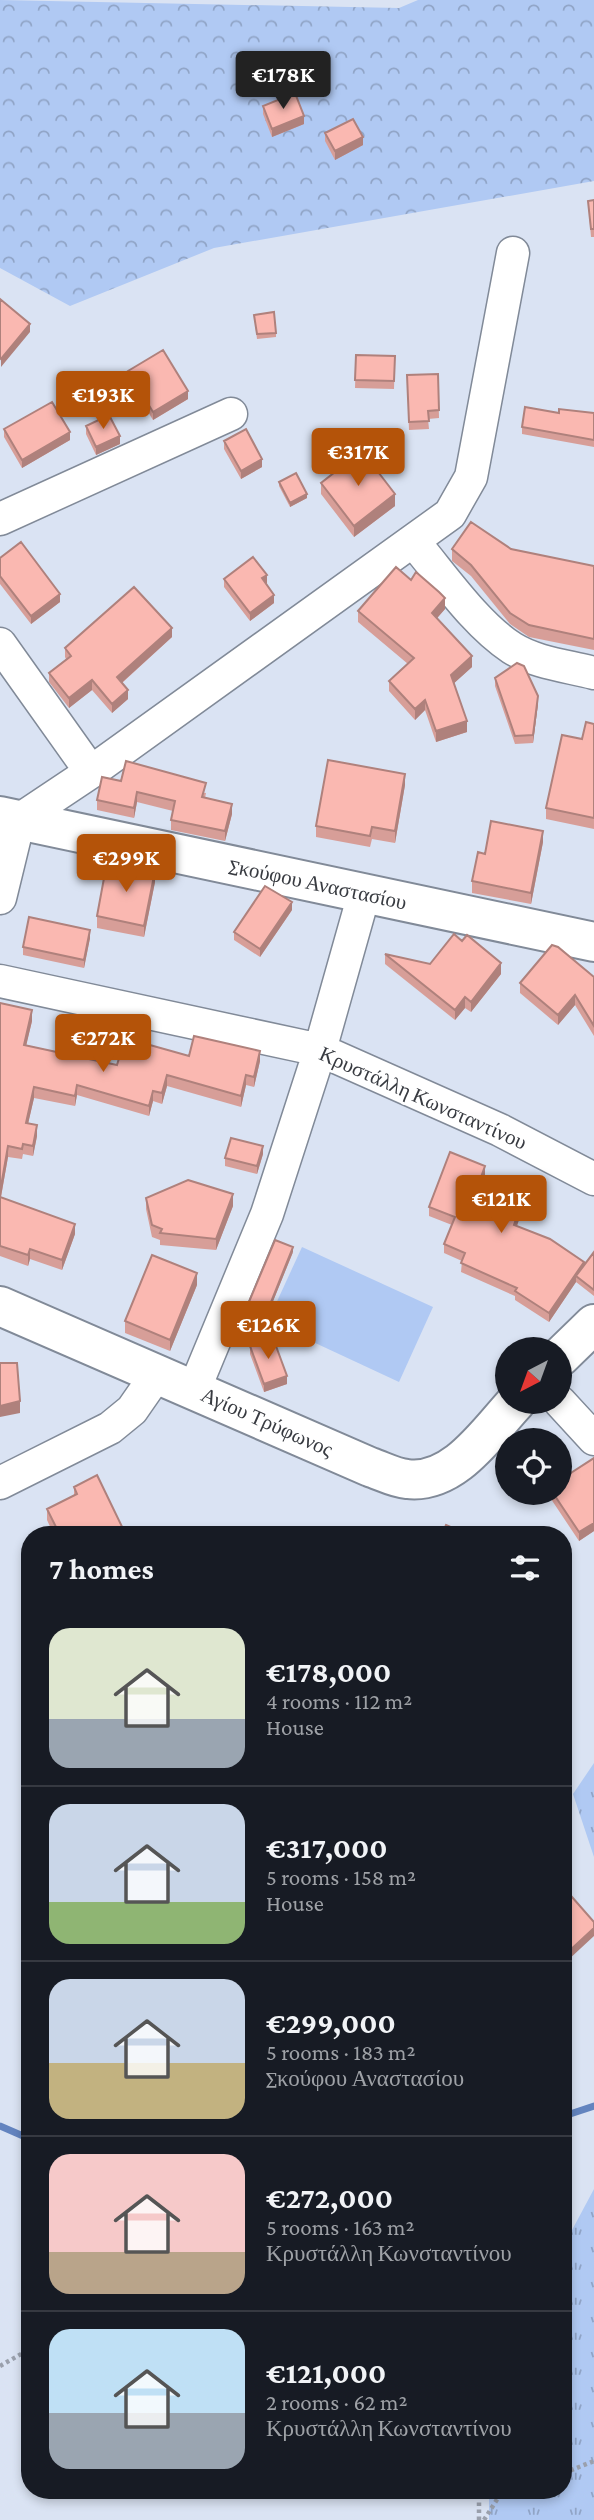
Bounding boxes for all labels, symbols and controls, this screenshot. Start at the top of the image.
pin: €178K [234,52,332,111]
text: €178K [252,61,314,87]
pin: €193K [54,372,152,431]
text: €193K [72,381,134,407]
pin: €317K [309,428,407,488]
text: €317K [328,438,388,464]
pin: €299K [77,834,175,894]
text: €299K [93,844,159,870]
street label: Σκούφου Αναστασίου [227,853,409,915]
pin: €272K [54,1014,152,1074]
text: €272K [71,1024,135,1050]
street label: Κρυστάλλη Κωνσταντίνου [316,1041,530,1155]
pin: €121K [452,1176,550,1235]
text: €121K [472,1185,530,1211]
pin: €126K [219,1302,317,1361]
text: €126K [237,1311,299,1337]
north arrow [495,1337,572,1414]
map controls [495,1337,572,1505]
street label: Αγίου Τρύφωνος [198,1382,337,1462]
button: locate [495,1428,572,1505]
icon: filters [506,1549,544,1587]
text: 7 homes [49,1552,154,1585]
text: €178,000 [266,1655,391,1688]
icon: home [105,1656,189,1740]
text: 4 rooms · 112 m² [266,1688,412,1714]
text: House [266,1714,324,1740]
text: €317,000 [266,1831,387,1864]
icon: home [105,1832,189,1916]
text: 5 rooms · 158 m² [266,1864,416,1890]
text: House [266,1890,324,1916]
text: €299,000 [266,2006,396,2039]
icon: home [105,2007,189,2091]
text: 5 rooms · 183 m² [266,2039,416,2065]
text: Σκούφου Αναστασίου [266,2065,464,2091]
text: €272,000 [266,2181,393,2214]
icon: home [105,2182,189,2266]
text: 5 rooms · 163 m² [266,2214,415,2240]
text: Κρυστάλλη Κωνσταντίνου [266,2240,512,2266]
text: €121,000 [266,2356,386,2389]
icon: home [105,2357,189,2441]
text: 2 rooms · 62 m² [266,2389,407,2415]
text: Κρυστάλλη Κωνσταντίνου [266,2415,512,2441]

